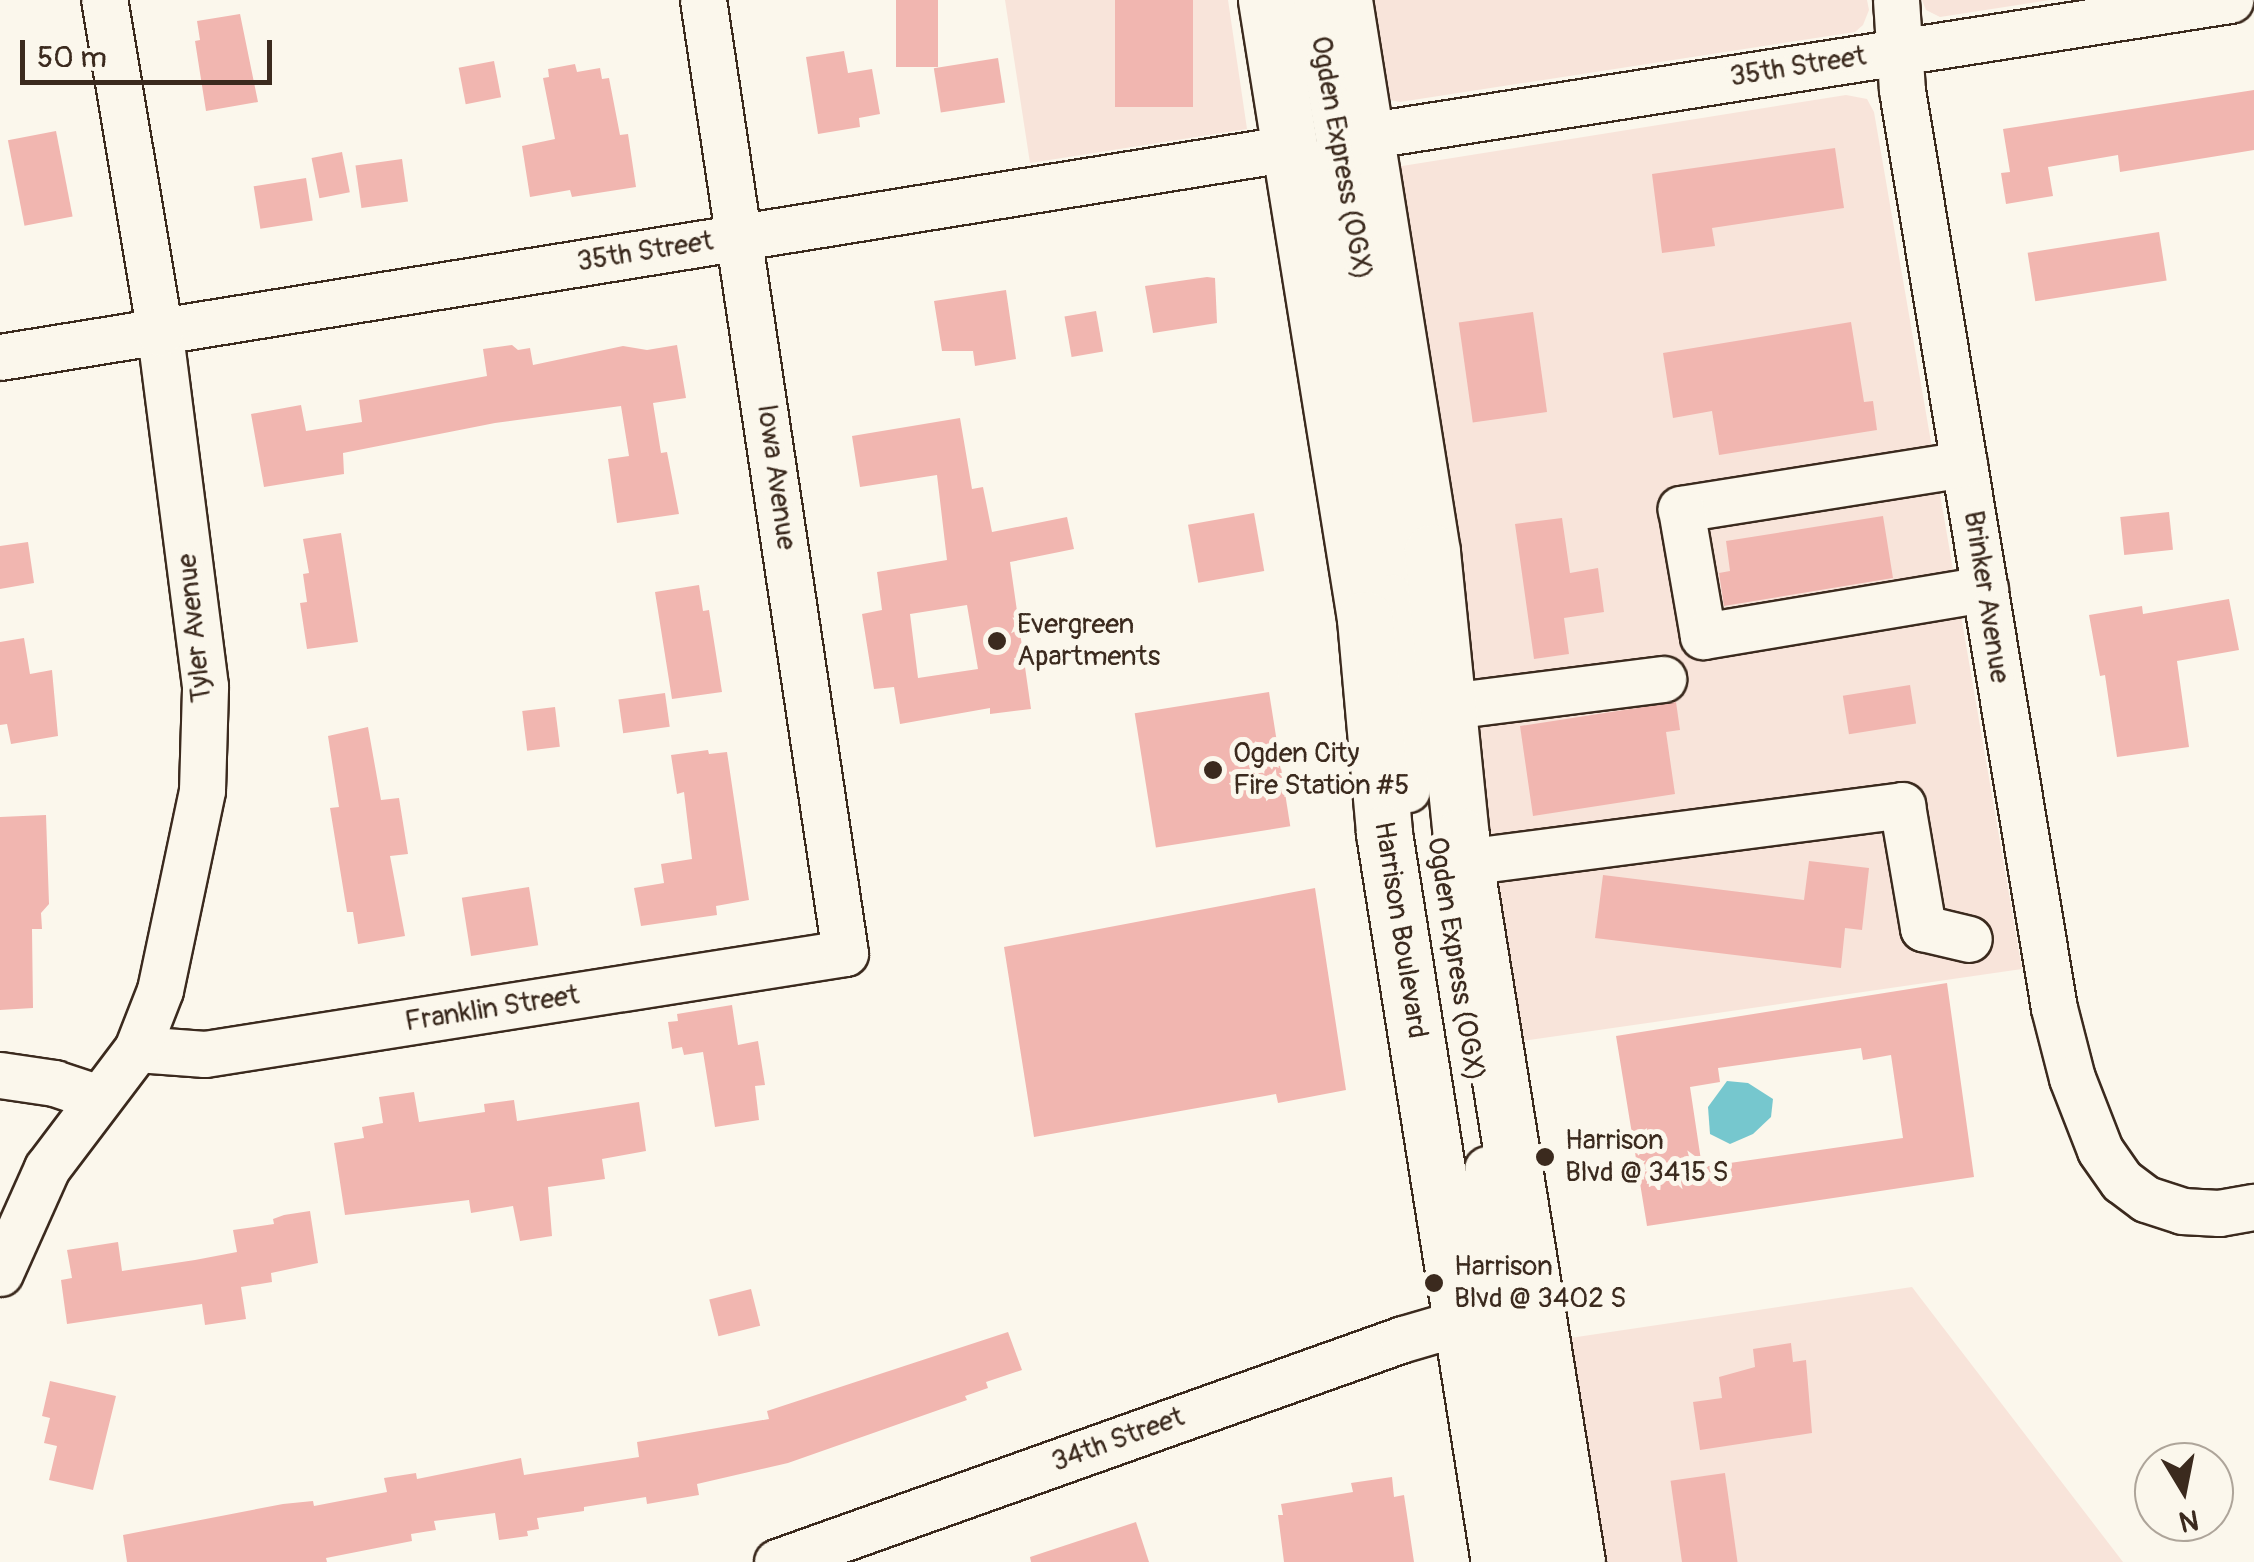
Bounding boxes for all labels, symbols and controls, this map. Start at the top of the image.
scale bar [25,20,278,82]
street label: Ogden Express (OGX) [1303,34,1379,282]
text: 50 m [37,39,107,76]
street label: 35th Street [1728,40,1868,94]
street label: 35th Street [575,225,715,279]
street label: Iowa Avenue [749,402,803,552]
street label: Brinker Avenue [1956,508,2016,686]
street label: Tyler Avenue [170,552,220,704]
place label: Evergreen Apartments [1017,608,1160,674]
marker: Evergreen Apartments [986,630,1008,652]
place label: Ogden City Fire Station #5 [1233,737,1410,803]
marker: Ogden City Fire Station #5 [1202,759,1224,781]
street label: Harrison Boulevard [1366,819,1434,1041]
street label: Ogden Express (OGX) [1419,835,1491,1083]
street label: Franklin Street [403,979,581,1039]
place label: Harrison Blvd @ 3415 S [1565,1124,1729,1190]
marker: Harrison Blvd @ 3415 S [1534,1146,1556,1168]
place label: Harrison Blvd @ 3402 S [1454,1250,1626,1316]
marker: Harrison Blvd @ 3402 S [1423,1272,1445,1294]
street label: 34th Street [1047,1401,1189,1479]
north arrow [2134,1442,2234,1542]
text: N [2177,1501,2201,1539]

